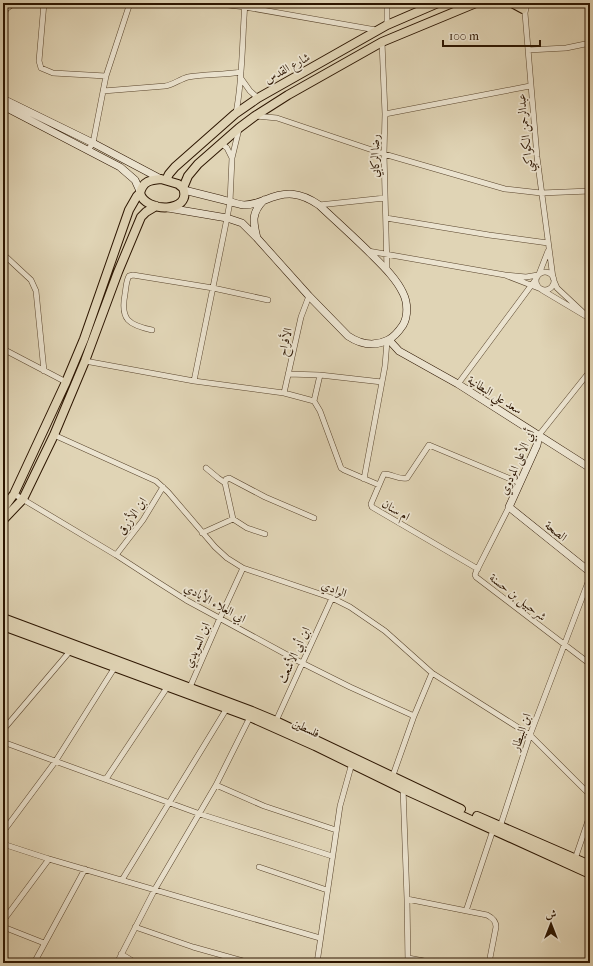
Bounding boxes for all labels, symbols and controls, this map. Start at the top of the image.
scale bar [443,22,540,48]
text: 100 m [449,29,479,43]
street label: شارع القدس [262,50,314,90]
street label: عبدالرحمن الكواكبي [514,92,541,173]
street label: رضا الركابي [368,134,385,178]
street label: الأفراح [273,326,299,358]
street label: سعد علي البطانية [463,373,525,422]
street label: أبي الأعلى المودوي [495,426,540,498]
street label: ابن الأزرق [113,493,150,537]
street label: ام سنان [377,496,413,527]
street label: الصحة [542,518,570,544]
street label: شرحبيل بن حسنة [485,570,549,625]
street label: الوادي [318,578,349,603]
street label: ابي العلاء الأيادي [180,579,250,629]
street label: ابن السويدي [181,620,216,671]
street label: ابن أبي الأشعث [273,623,316,687]
street label: ابن البيطار [508,711,534,754]
street label: فلسطين [290,716,322,740]
north arrow [531,904,571,944]
text: ش [546,908,557,921]

